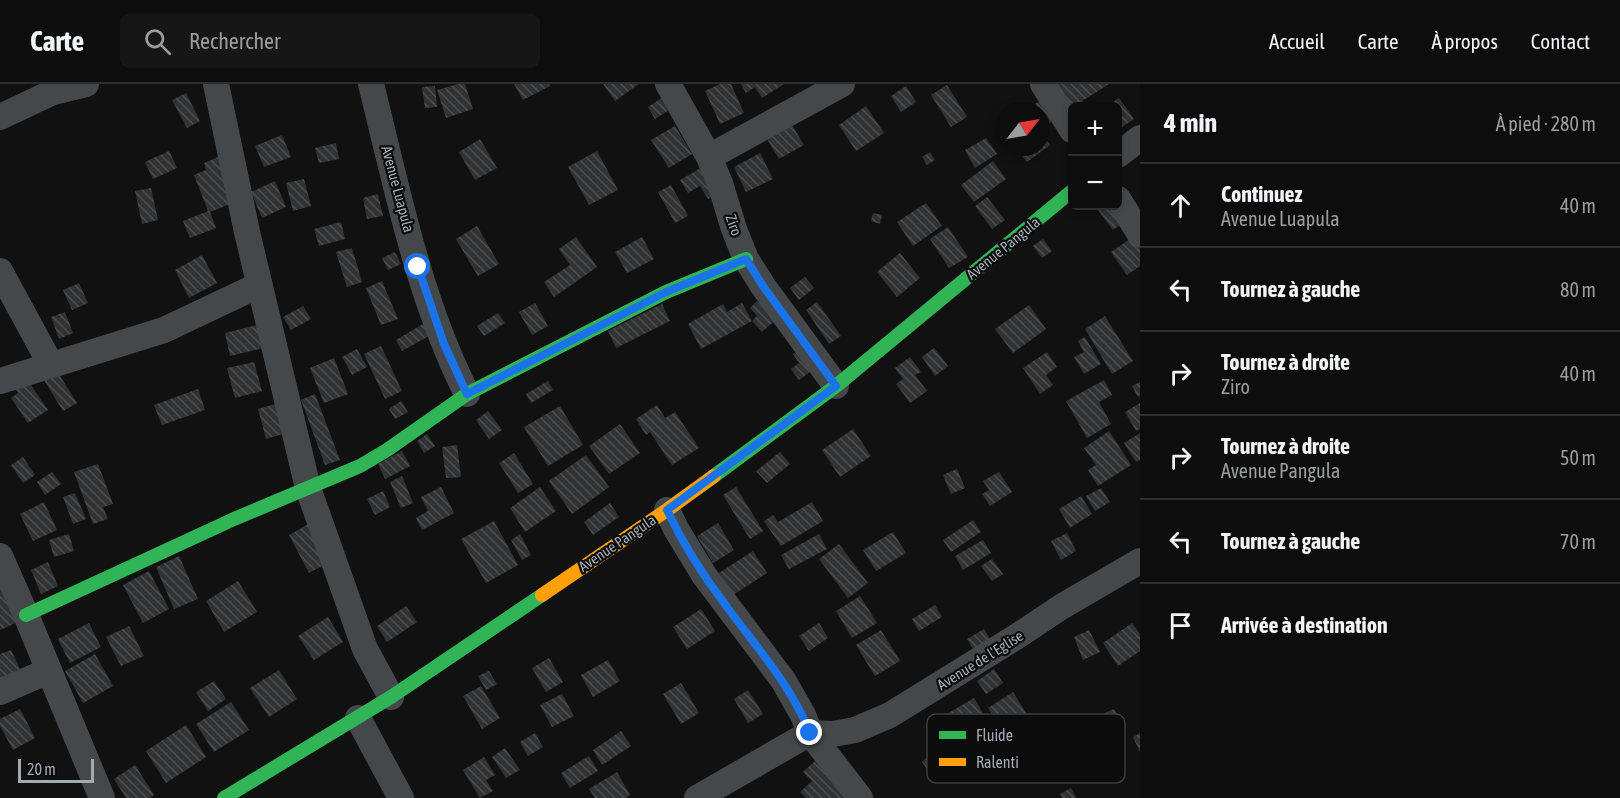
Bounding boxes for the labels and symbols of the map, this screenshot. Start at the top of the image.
north arrow [996,102,1050,156]
street label: Avenue Luapula [378,144,418,234]
street label: Ziro [722,212,746,238]
street label: Avenue Pangula [963,213,1043,283]
route start [404,253,430,279]
street label: Avenue Pangula [575,511,659,575]
street label: Avenue de l'Eglise [934,627,1026,693]
legend [927,714,1125,783]
route end [796,719,822,745]
text: Fluide [976,726,1013,744]
text: Ralenti [976,753,1019,771]
scale bar [18,756,94,784]

